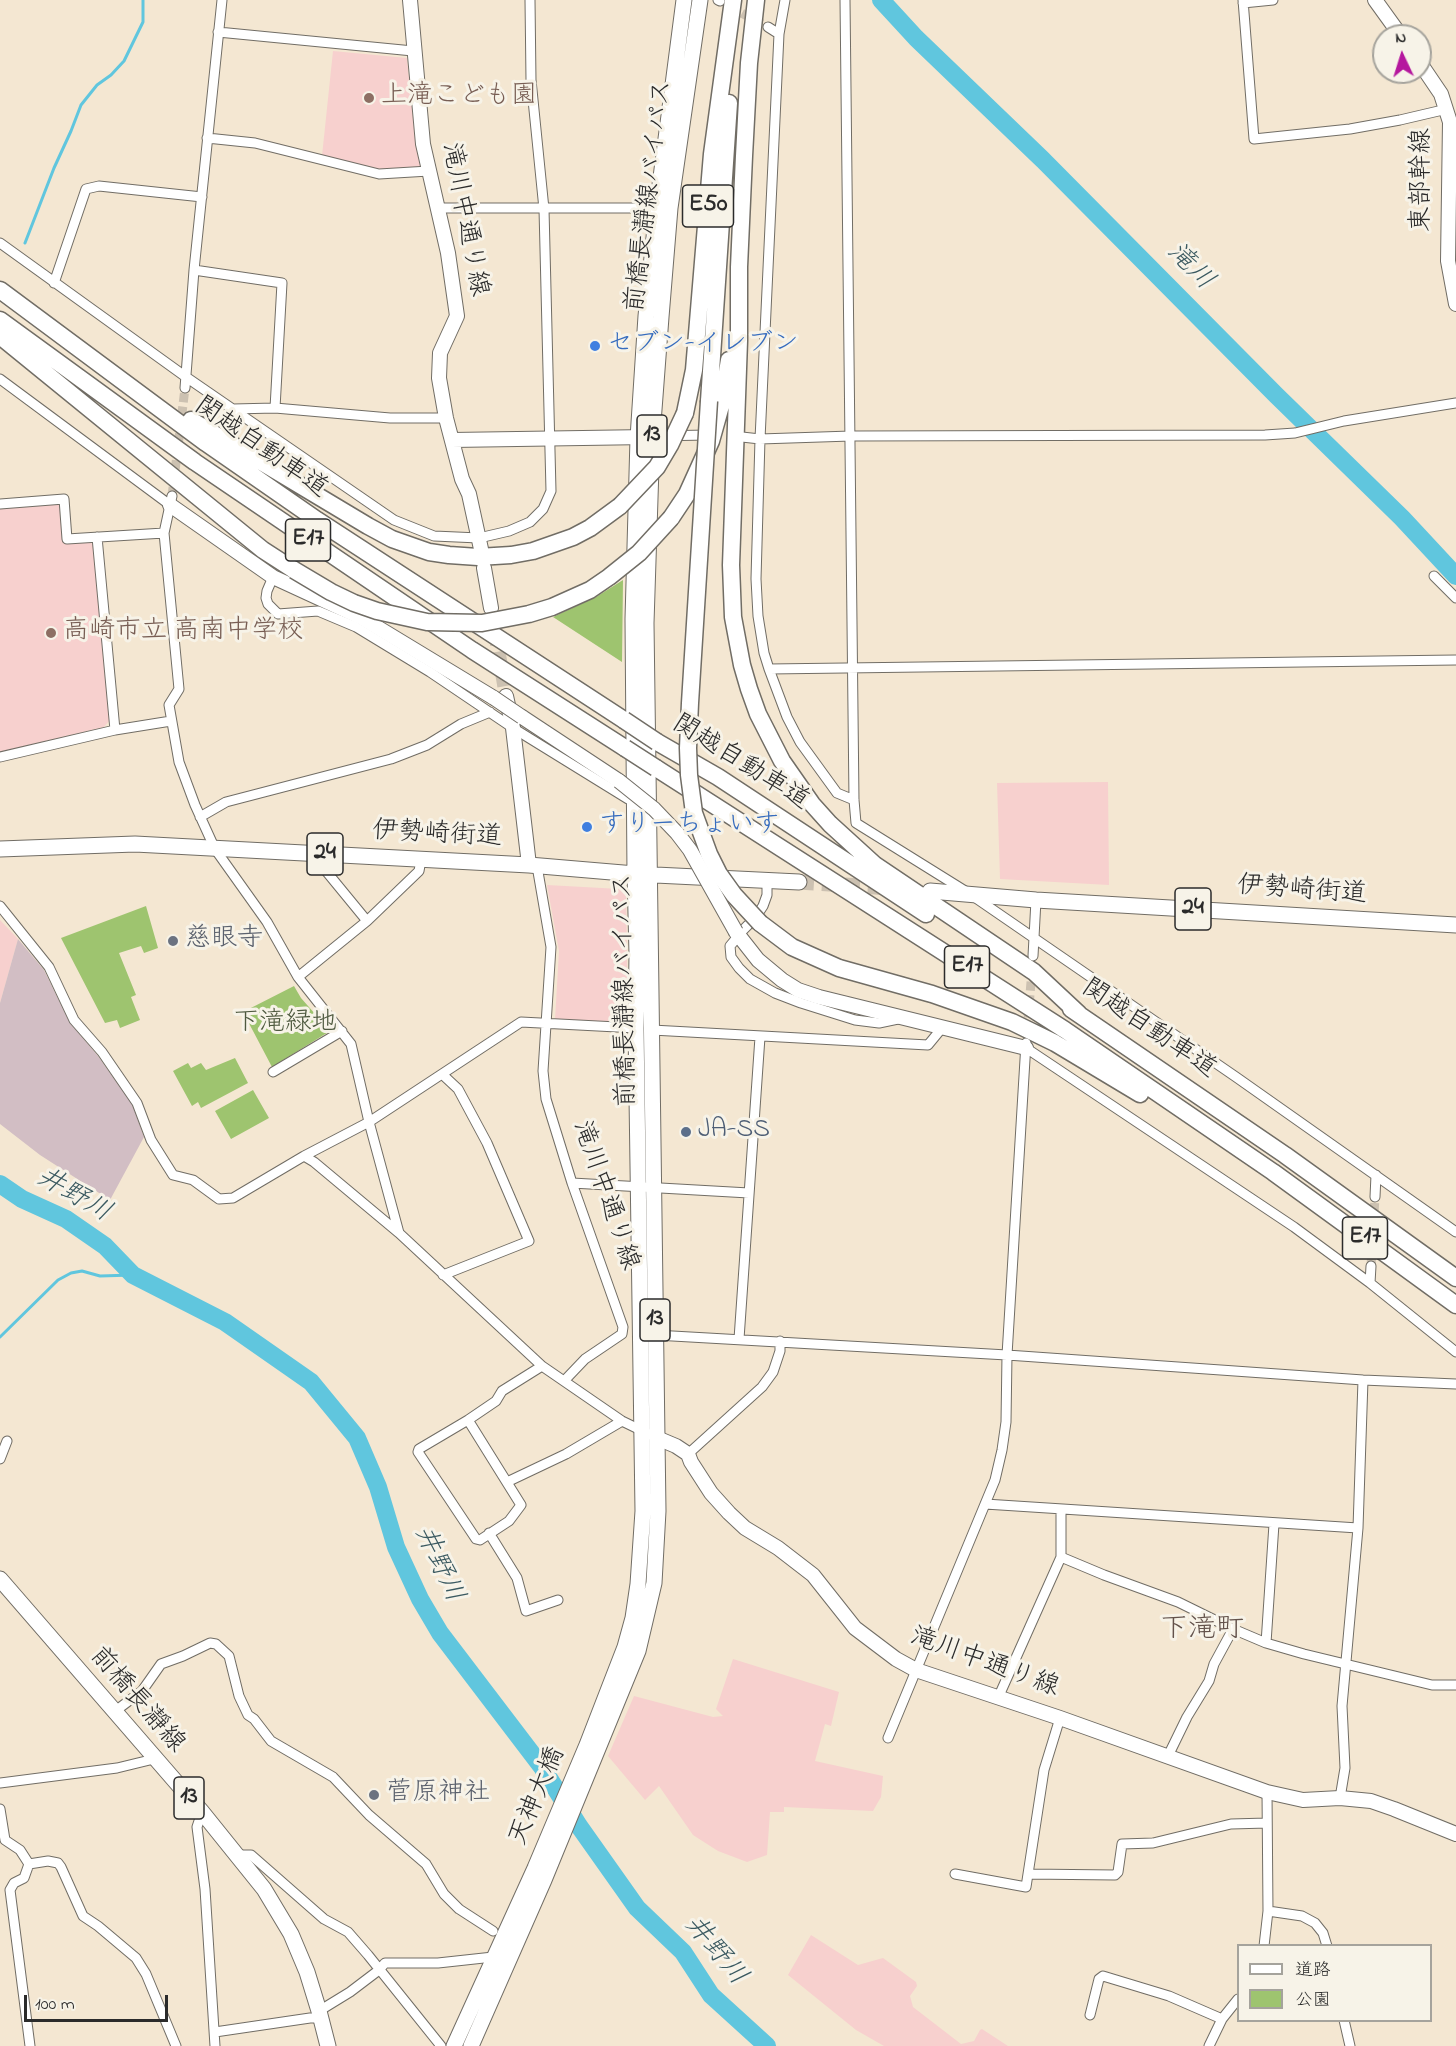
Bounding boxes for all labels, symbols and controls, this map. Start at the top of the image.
north arrow [1372,24,1432,84]
text: N [1395,26,1407,50]
street label: 前橋長瀞線バイパス [621,78,681,314]
place label: 上滝こども園 [381,82,537,114]
marker: 上滝こども園 [362,91,376,105]
street label: 東部幹線 [1408,128,1440,232]
street label: 滝川中通り線 [433,140,493,300]
road number: E50 [682,185,734,227]
water label: 滝川 [1158,237,1220,299]
place label: セブン-イレブン [607,330,799,362]
marker: セブン-イレブン [588,339,602,353]
street label: 関越自動車道 [187,391,333,507]
road number: 13 [637,415,667,457]
road number: E17 [286,519,330,561]
place label: 高崎市立 高南中学校 [63,617,303,649]
marker: 高崎市立 高南中学校 [44,626,58,640]
street label: 関越自動車道 [666,709,814,819]
place label: すりーちょいす [599,811,780,843]
street label: 伊勢崎街道 [371,817,503,855]
marker: すりーちょいす [580,820,594,834]
road number: 24 [307,833,343,875]
street label: 伊勢崎街道 [1236,872,1368,912]
street label: 前橋長瀞線バイパス [609,873,645,1107]
road number: 24 [1175,888,1211,930]
place label: 慈眼寺 [185,925,263,957]
marker: 慈眼寺 [166,934,180,948]
road number: E17 [944,946,990,988]
street label: 関越自動車道 [1075,973,1221,1087]
park label: 下滝緑地 [233,1009,337,1041]
place label: JA-SS [698,1116,770,1148]
street label: 滝川中通り線 [564,1117,644,1275]
marker: JA-SS [679,1125,693,1139]
water label: 井野川 [30,1163,116,1231]
road number: E17 [1342,1217,1388,1259]
road number: 13 [640,1299,670,1341]
water label: 井野川 [405,1521,469,1609]
district label: 下滝町 [1160,1614,1244,1648]
street label: 滝川中通り線 [905,1623,1063,1705]
street label: 前橋長瀞線 [82,1642,190,1760]
street label: 天神大橋 [504,1743,574,1851]
road number: 13 [174,1777,204,1819]
place label: 菅原神社 [386,1779,490,1811]
marker: 菅原神社 [367,1788,381,1802]
water label: 井野川 [676,1911,752,1993]
legend [1237,1944,1432,2022]
text: 道路 [1295,1958,1331,1984]
scale bar [27,1983,171,2021]
text: 公園 [1295,1988,1331,2014]
text: 100 m [35,1992,75,2018]

